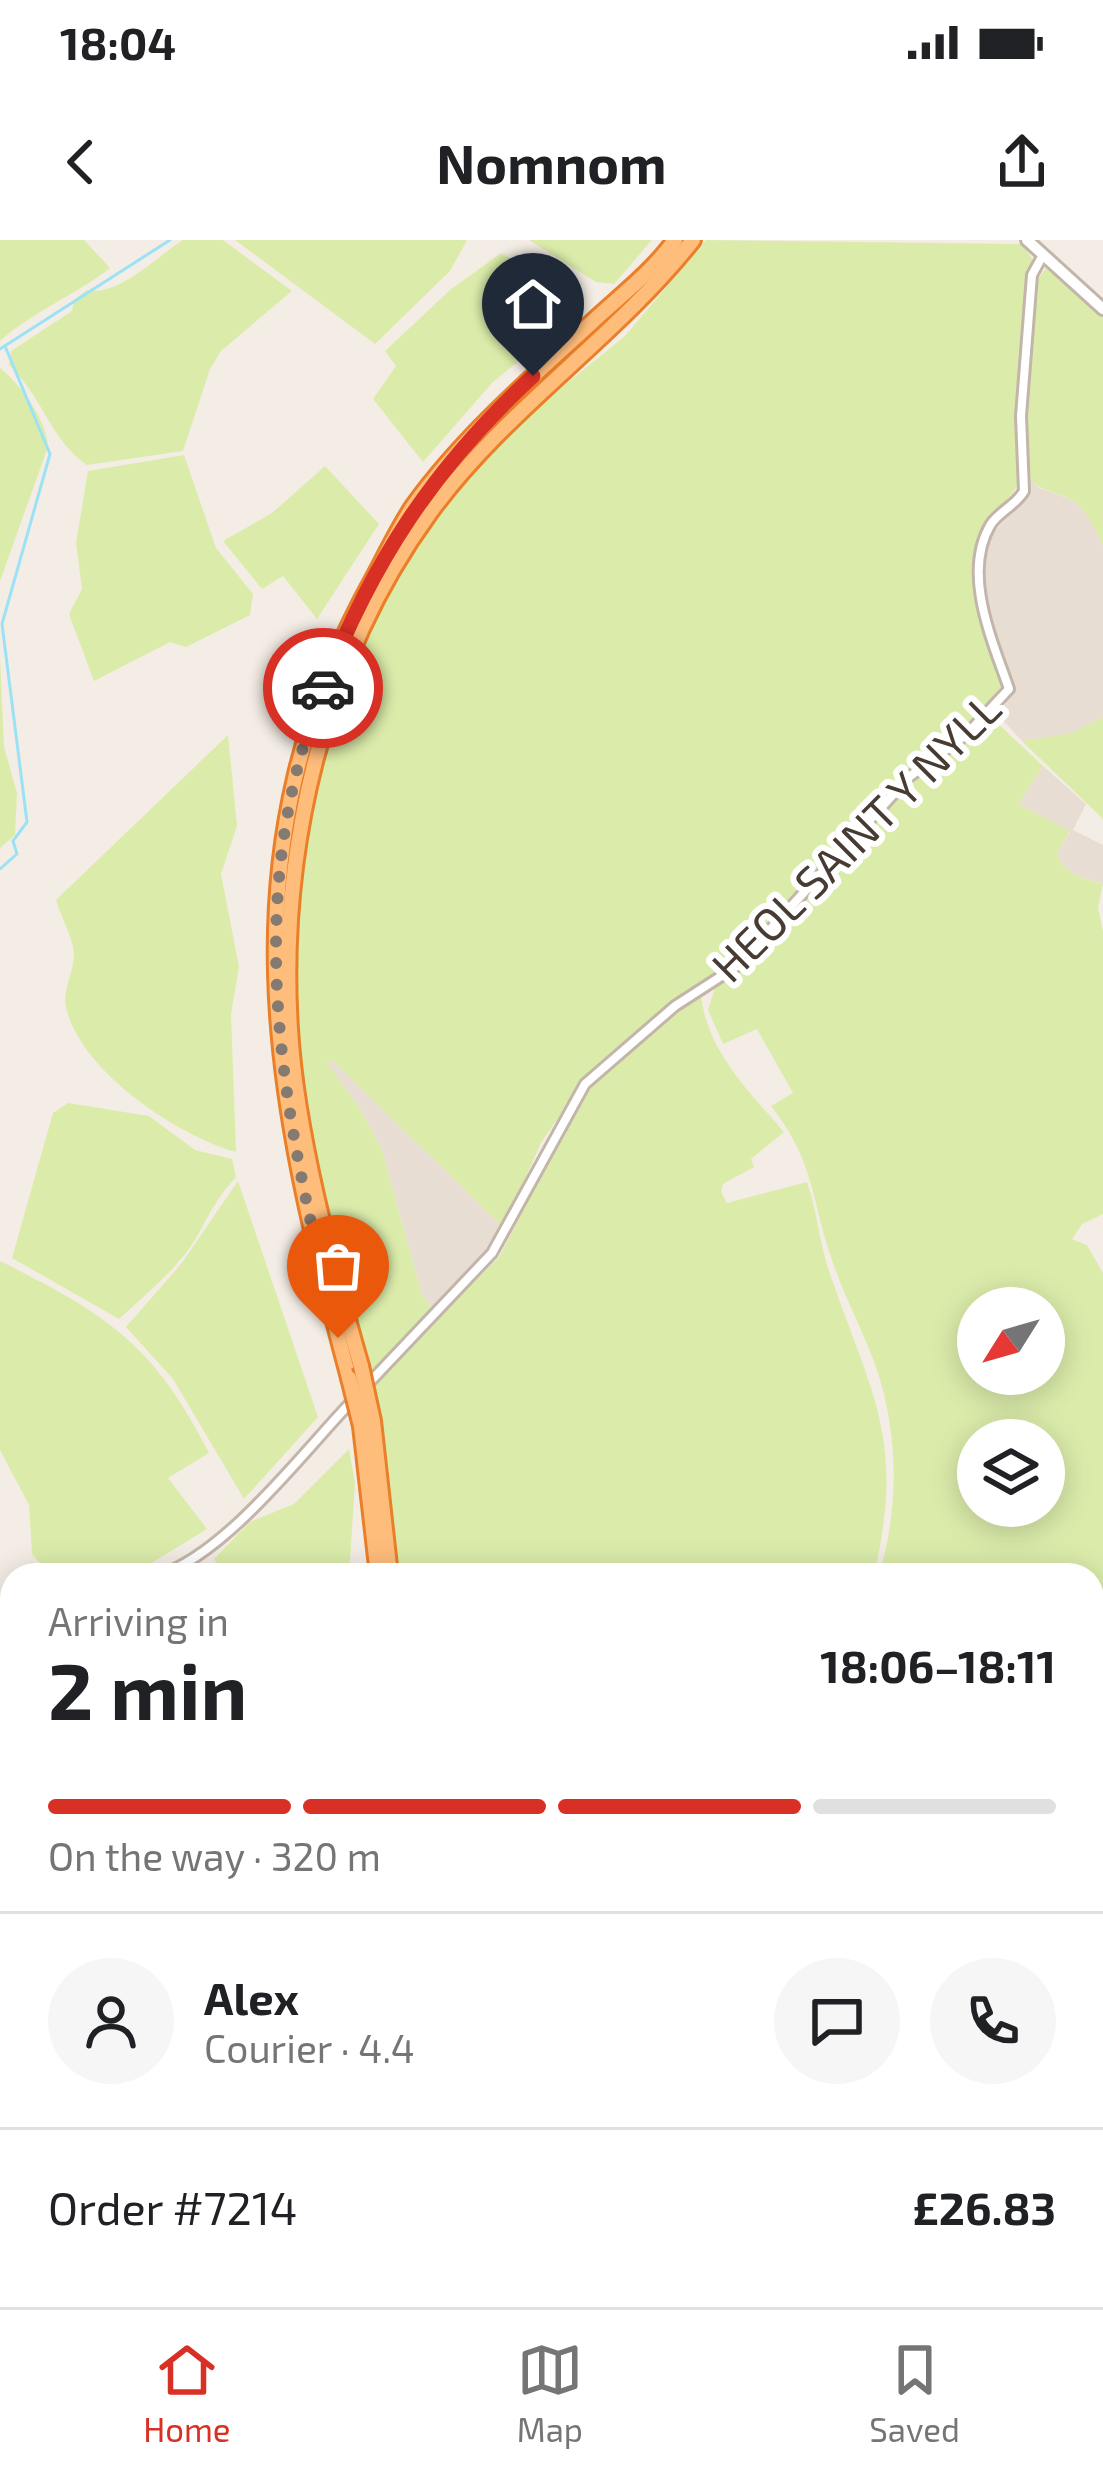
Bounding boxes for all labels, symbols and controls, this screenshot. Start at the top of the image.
text: 18:04 [60,15,176,69]
icon: back [48,129,114,195]
icon: share [989,129,1055,195]
text: Nomnom [436,130,667,195]
pin [482,253,584,376]
icon: home [500,271,566,337]
courier [263,628,383,748]
icon: car [290,655,356,721]
street label: HEOL SAINT Y NYLL [699,680,1011,992]
pin [287,1215,389,1338]
icon: bag [305,1233,371,1299]
north arrow [957,1287,1065,1395]
map controls [957,1287,1065,1527]
button: layers [957,1419,1065,1527]
text: Arriving in [48,1597,229,1644]
text: 18:06–18:11 [820,1638,1056,1692]
text: 2 min [48,1642,247,1736]
text: On the way · 320 m [48,1832,381,1879]
button: person [48,1958,174,2084]
button: chat [774,1958,900,2084]
button: phone [930,1958,1056,2084]
text: Alex [204,1970,299,2024]
text: Courier · 4.4 [204,2024,415,2071]
text: Order #7214 [48,2180,297,2234]
text: £26.83 [912,2180,1056,2234]
tab: Home [143,2337,231,2449]
tab: Map [517,2337,583,2449]
tab: Saved [869,2337,960,2449]

